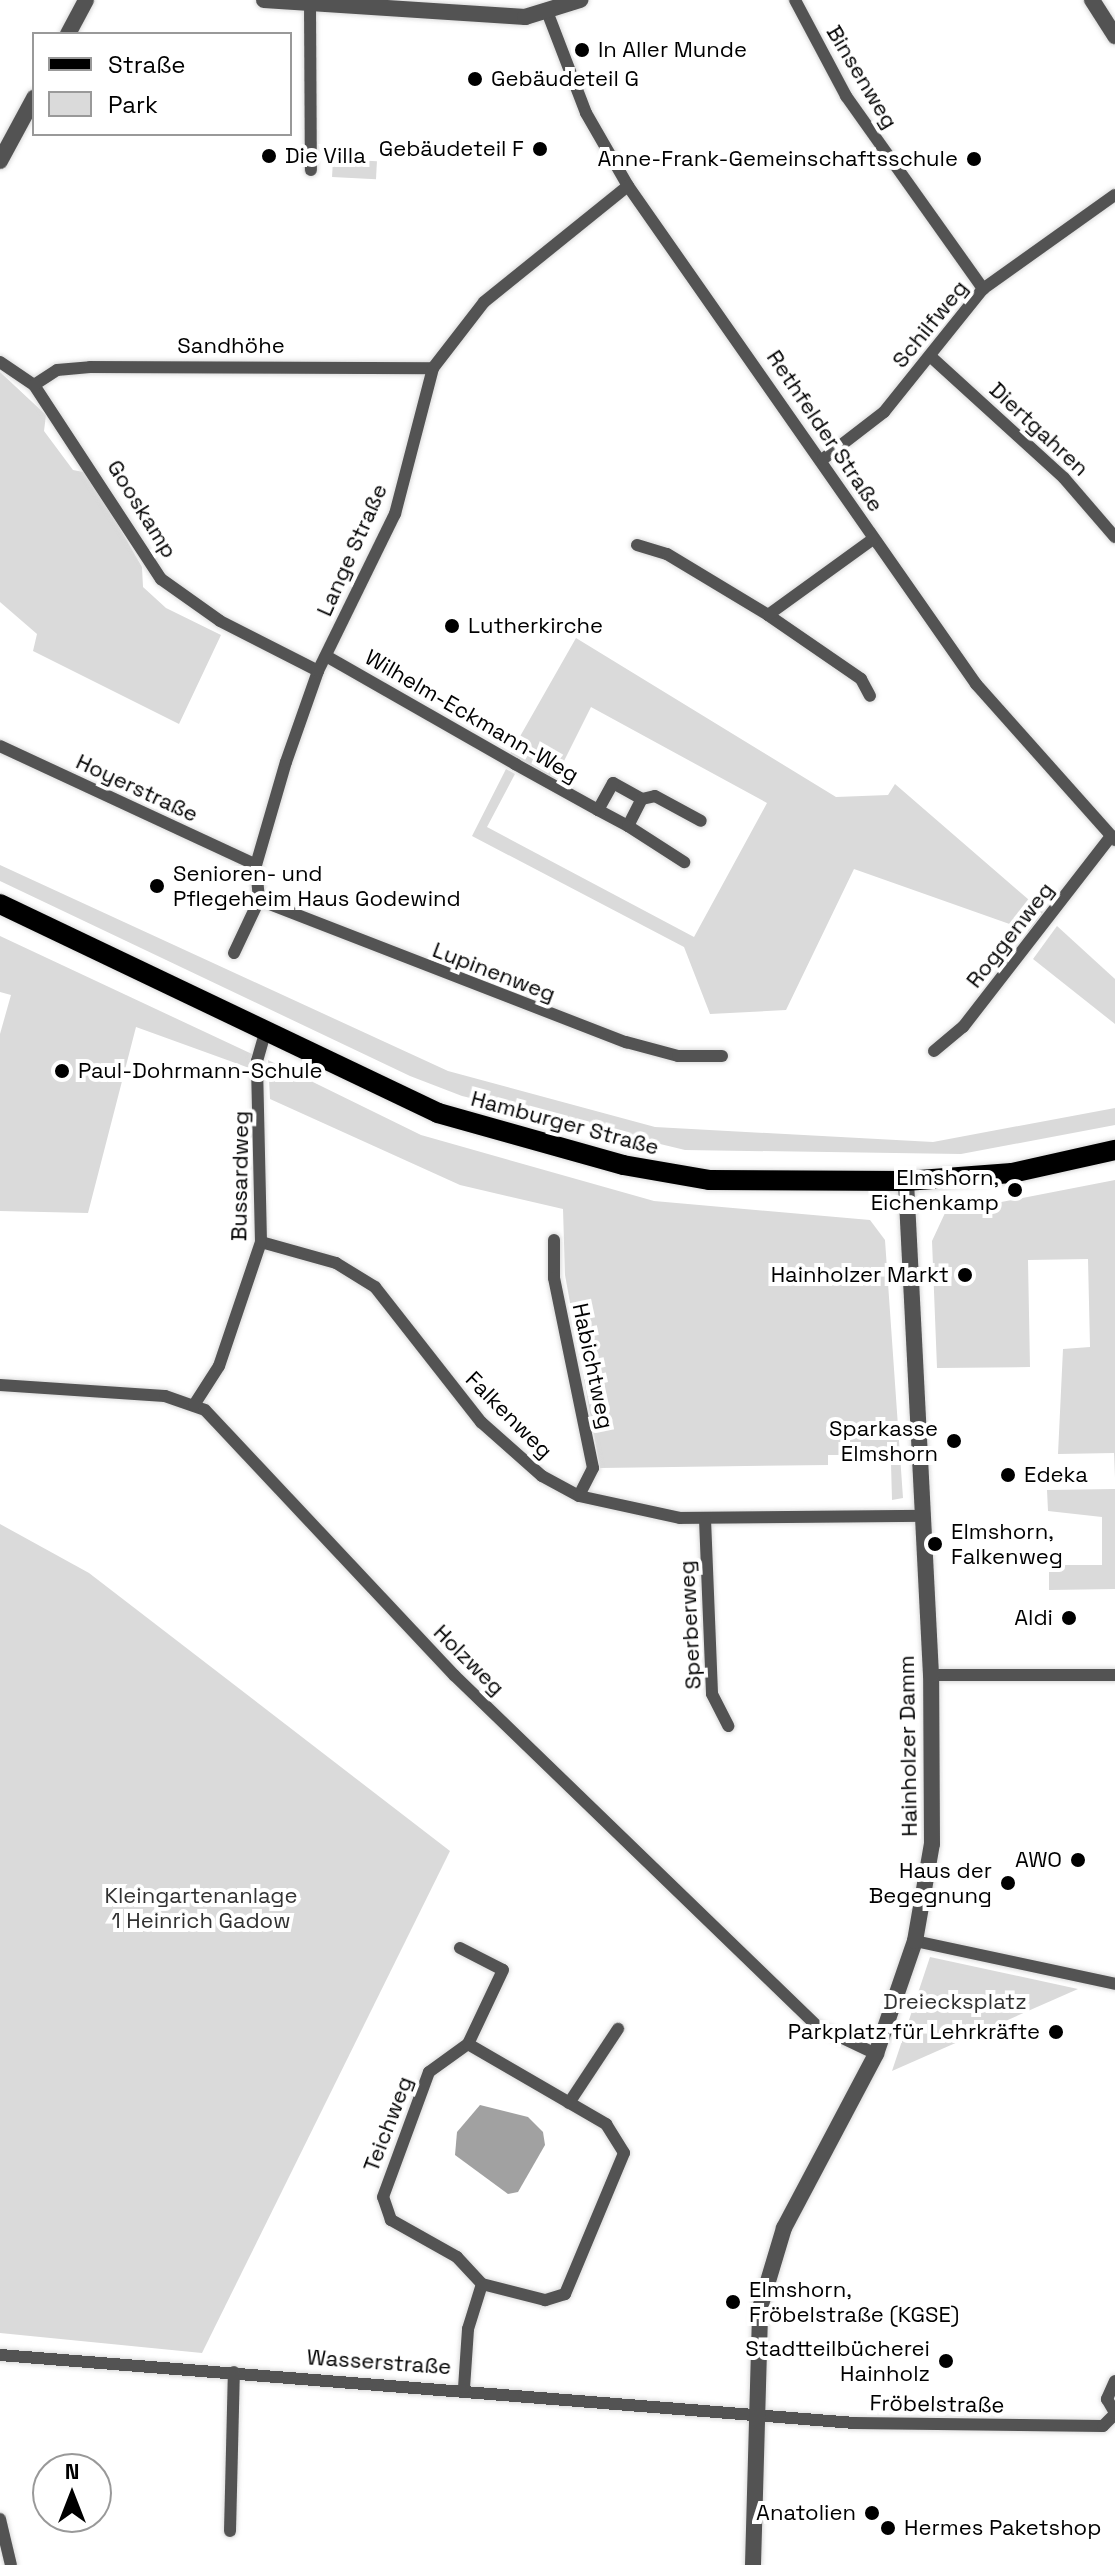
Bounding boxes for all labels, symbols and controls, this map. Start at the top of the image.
street label: Binsenweg [821,21,903,133]
legend [32,32,292,136]
place label: In Aller Munde [598,37,747,63]
marker: In Aller Munde [573,41,591,59]
text: Straße [108,49,185,80]
place label: Gebäudeteil G [491,66,639,92]
marker: Gebäudeteil G [466,70,484,88]
text: Park [108,89,158,120]
place label: Gebäudeteil F [379,136,524,162]
marker: Gebäudeteil F [531,140,549,158]
place label: Die Villa [285,143,366,169]
place label: Anne-Frank-Gemeinschaftsschule [597,146,958,172]
marker: Die Villa [260,147,278,165]
marker: Anne-Frank-Gemeinschaftsschule [965,150,983,168]
street label: Schilfweg [887,275,973,373]
street label: Sandhöhe [177,333,285,359]
street label: Rethfelder Straße [761,345,889,517]
street label: Diertgahren [984,376,1094,482]
street label: Gooskamp [101,455,183,563]
street label: Lange Straße [311,480,393,620]
place label: Lutherkirche [468,613,603,639]
marker: Lutherkirche [443,617,461,635]
street label: Wilhelm-Eckmann-Weg [360,644,584,788]
street label: Hoyerstraße [72,748,202,828]
place label: Senioren- und Pflegeheim Haus Godewind [173,860,461,912]
marker: Senioren- und Pflegeheim Haus Godewind [148,877,166,895]
street label: Roggenweg [961,877,1059,993]
street label: Lupinenweg [429,936,559,1008]
place label: Paul-Dohrmann-Schule [78,1058,323,1084]
marker: Paul-Dohrmann-Schule [53,1062,71,1080]
street label: Hamburger Straße [468,1085,662,1161]
street label: Bussardweg [226,1111,254,1241]
place label: Elmshorn, Eichenkamp [871,1164,999,1216]
marker: Elmshorn, Eichenkamp [1006,1181,1024,1199]
place label: Hainholzer Markt [771,1262,949,1288]
marker: Hainholzer Markt [956,1266,974,1284]
street label: Habichtweg [567,1301,619,1431]
street label: Falkenweg [460,1366,558,1464]
place label: Sparkasse Elmshorn [829,1415,938,1466]
marker: Sparkasse Elmshorn [945,1432,963,1450]
place label: Edeka [1024,1462,1088,1488]
marker: Edeka [999,1466,1017,1484]
place label: Elmshorn, Falkenweg [951,1518,1063,1570]
marker: Elmshorn, Falkenweg [926,1535,944,1553]
street label: Sperberweg [673,1560,707,1690]
place label: Aldi [1014,1605,1053,1631]
marker: Aldi [1060,1609,1078,1627]
street label: Holzweg [428,1619,510,1701]
street label: Hainholzer Damm [893,1655,923,1837]
place label: AWO [1015,1847,1062,1873]
marker: AWO [1069,1851,1087,1869]
place label: Haus der Begegnung [869,1857,992,1908]
marker: Haus der Begegnung [999,1874,1017,1892]
park label: Kleingartenanlage 1 Heinrich Gadow [104,1882,298,1934]
park label: Dreiecksplatz [883,1989,1027,2015]
place label: Parkplatz für Lehrkräfte [788,2019,1040,2045]
marker: Parkplatz für Lehrkräfte [1047,2023,1065,2041]
street label: Teichweg [358,2072,418,2176]
place label: Elmshorn, Fröbelstraße (KGSE) [749,2276,959,2328]
marker: Elmshorn, Fröbelstraße (KGSE) [724,2293,742,2311]
place label: Stadtteilbücherei Hainholz [745,2335,930,2386]
street label: Wasserstraße [306,2344,452,2380]
marker: Stadtteilbücherei Hainholz [937,2352,955,2370]
street label: Fröbelstraße [869,2390,1005,2418]
north arrow [32,2453,112,2533]
text: N [65,2457,79,2485]
place label: Anatolien [756,2500,856,2526]
marker: Anatolien [863,2504,881,2522]
place label: Hermes Paketshop [904,2515,1101,2541]
marker: Hermes Paketshop [879,2519,897,2537]

